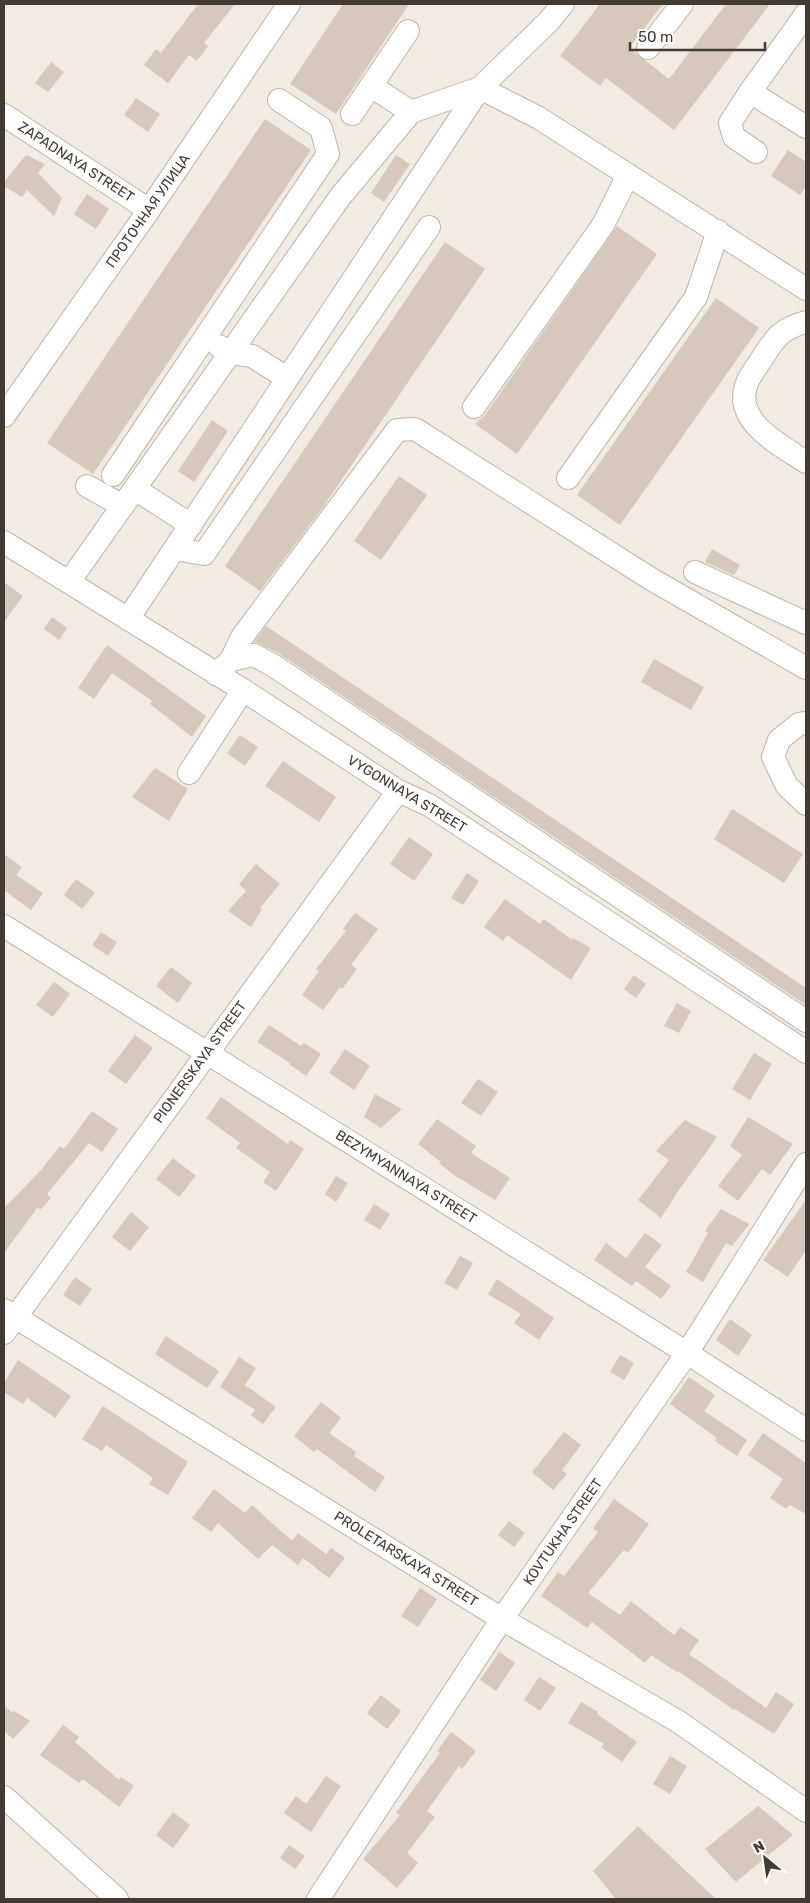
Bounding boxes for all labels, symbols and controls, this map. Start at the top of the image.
scale bar [630,20,765,52]
text: 50 m [638,28,673,46]
street label: ZAPADNAYA STREET [15,118,137,206]
street label: ПРОТОЧНАЯ УЛИЦА [102,150,194,271]
street label: VYGONNAYA STREET [344,752,470,836]
street label: PIONERSKAYA STREET [150,998,250,1126]
street label: BEZYMYANNAYA STREET [332,1127,480,1227]
street label: KOVTUKHA STREET [520,1476,606,1588]
street label: PROLETARSKAYA STREET [331,1508,481,1610]
north arrow [740,1833,790,1883]
text: N [750,1837,767,1857]

